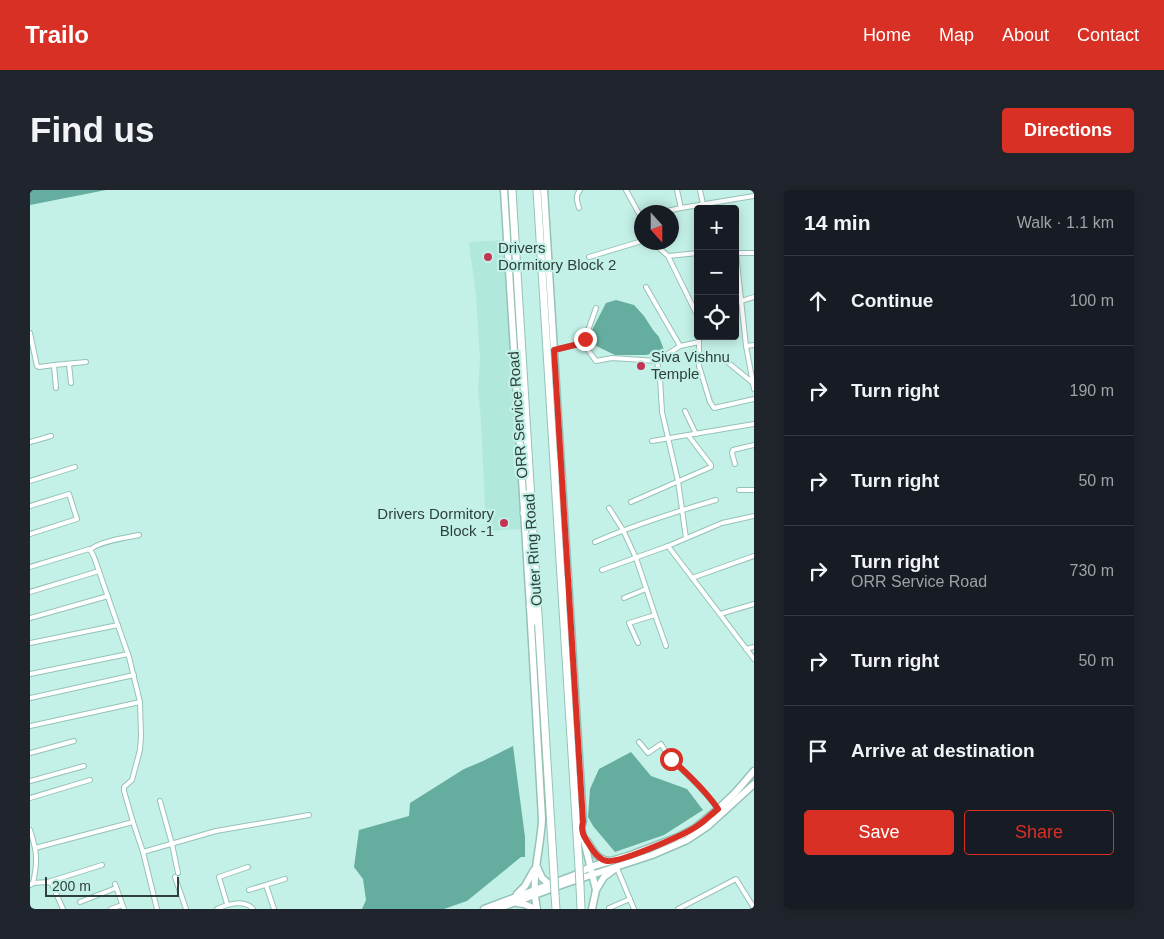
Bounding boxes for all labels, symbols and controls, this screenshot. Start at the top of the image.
text: Trailo [25,21,89,48]
text: Home [863,25,911,45]
text: Map [939,25,974,45]
text: About [1002,25,1049,45]
text: Contact [1077,25,1139,45]
button: Directions [1002,108,1134,153]
text: Find us [30,110,154,149]
north arrow [634,205,679,250]
map controls [694,205,739,340]
button: + [694,205,739,250]
text: 14 min [804,211,871,234]
text: Walk · 1.1 km [1017,214,1114,231]
place label: Drivers Dormitory Block 2 [498,239,616,273]
button: − [694,250,739,295]
marker: Drivers Dormitory Block 2 [482,251,494,263]
icon: ahead [804,287,832,315]
text: Continue [851,290,933,311]
text: 100 m [1070,292,1114,309]
button: locate [694,295,739,340]
route end [574,328,597,351]
place label: Siva Vishnu Temple [651,348,730,382]
street label: ORR Service Road [505,351,530,479]
marker: Siva Vishnu Temple [635,360,647,372]
icon: right [804,377,832,405]
text: Turn right [851,380,939,401]
text: 190 m [1070,382,1114,399]
icon: right [804,467,832,495]
text: Turn right [851,470,939,491]
text: 50 m [1078,472,1114,489]
street label: Outer Ring Road [520,493,545,607]
place label: Drivers Dormitory Block -1 [377,505,494,539]
marker: Drivers Dormitory Block -1 [498,517,510,529]
text: Turn right [851,551,939,572]
icon: right [804,557,832,585]
text: 730 m [1070,562,1114,579]
text: ORR Service Road [851,573,987,590]
icon: right [804,647,832,675]
text: Turn right [851,650,939,671]
text: 50 m [1078,652,1114,669]
icon: arrive [804,737,832,765]
text: Arrive at destination [851,740,1035,761]
route start [660,748,683,771]
button: Save [804,810,954,855]
button: Share [964,810,1114,855]
scale bar [45,874,179,897]
text: 200 m [52,878,91,894]

